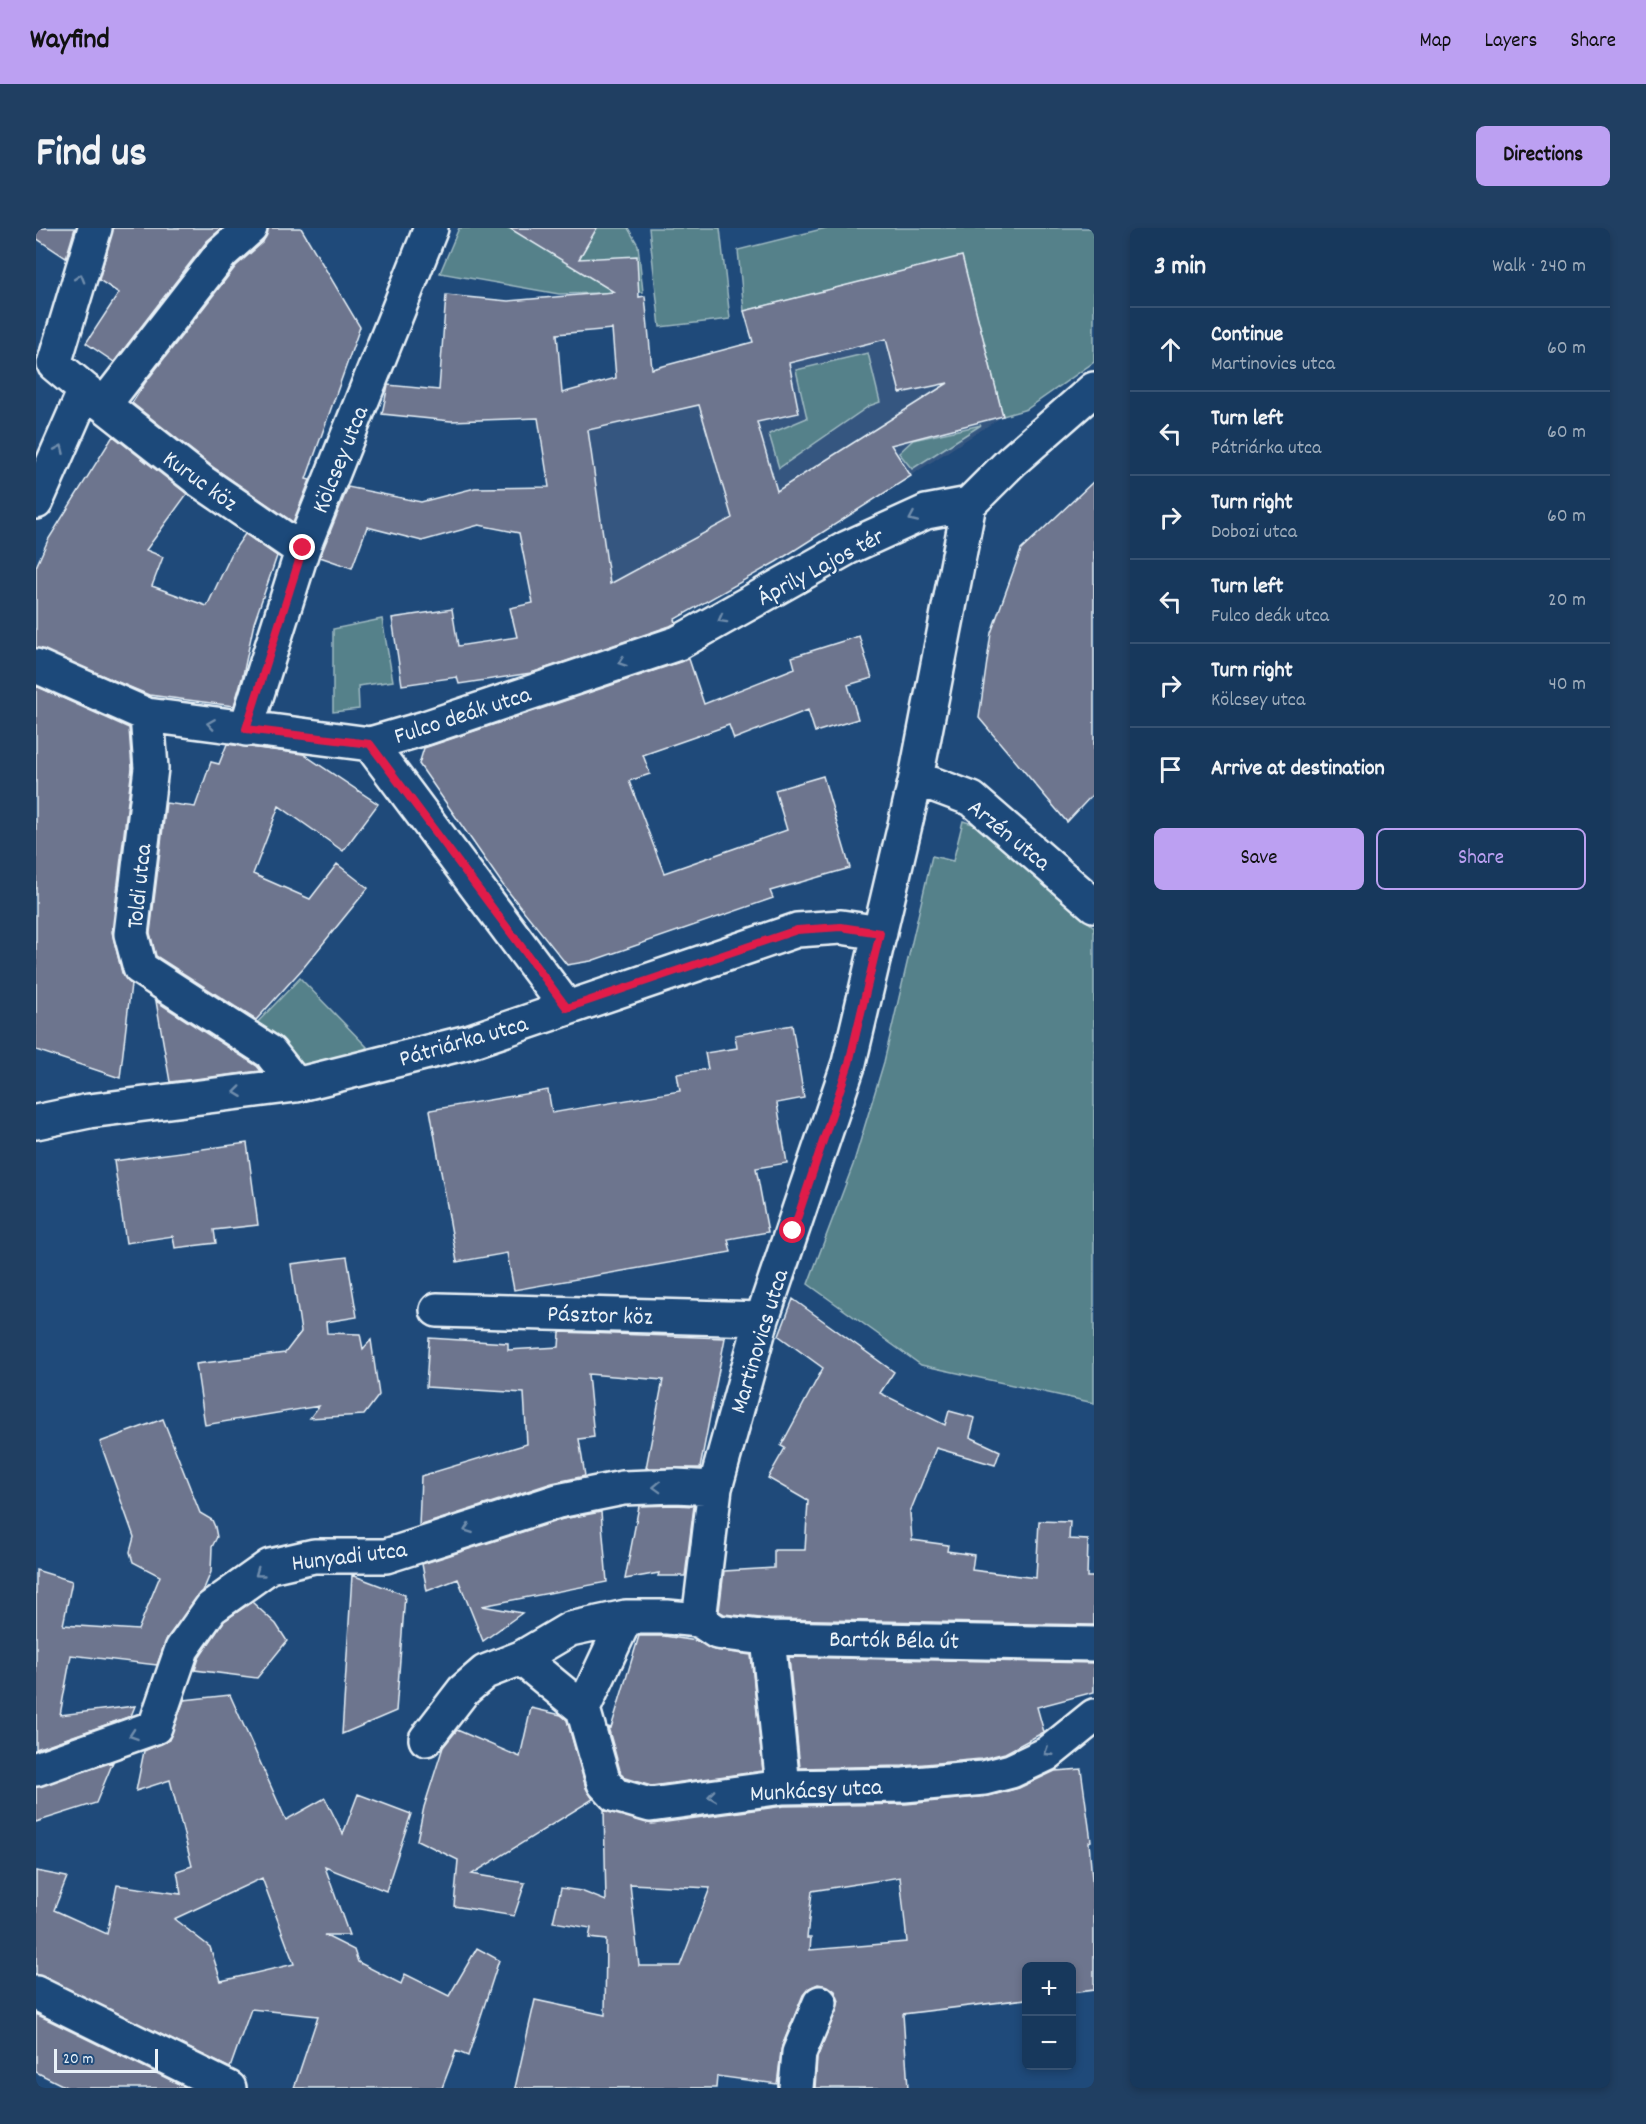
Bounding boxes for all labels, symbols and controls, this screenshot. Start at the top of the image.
text: Wayfind [30,22,110,62]
text: Map [1420,27,1451,57]
text: Layers [1484,27,1537,57]
text: Share [1570,27,1616,57]
text: Find us [36,126,147,186]
button: Directions [1476,126,1610,186]
text: 3 min [1154,249,1206,286]
text: Walk · 240 m [1492,253,1586,281]
one-way arrow [73,273,85,284]
text: Continue [1211,320,1283,351]
icon: ahead [1154,333,1187,366]
text: 60 m [1547,335,1586,363]
text: Martinovics utca [1211,351,1335,379]
street label: Kölcsey utca [305,401,379,519]
text: Turn left [1211,404,1283,435]
icon: left [1154,417,1187,450]
text: 60 m [1547,419,1586,447]
text: Pátriárka utca [1211,435,1322,463]
one-way arrow [52,444,64,455]
street label: Kuruc köz [155,444,244,521]
text: Turn right [1211,488,1293,519]
icon: right [1154,501,1187,534]
text: 60 m [1547,503,1586,531]
one-way arrow [908,511,919,523]
text: Dobozi utca [1211,519,1297,547]
street label: Áprily Lajos tér [752,521,891,616]
route end [289,534,315,560]
text: Turn left [1211,572,1283,603]
icon: left [1154,585,1187,618]
text: 20 m [1548,587,1586,615]
text: Fulco deák utca [1211,603,1329,631]
one-way arrow [717,612,728,623]
one-way arrow [617,655,628,667]
text: Turn right [1211,656,1293,687]
icon: right [1154,669,1187,702]
text: 40 m [1548,671,1586,699]
street label: Fulco deák utca [390,679,536,755]
text: Kölcsey utca [1211,687,1305,715]
one-way arrow [206,718,215,730]
icon: arrive [1154,753,1187,786]
text: Arrive at destination [1211,754,1385,785]
street label: Arzén utca [959,792,1058,881]
button: Save [1154,828,1364,890]
button: Share [1376,828,1586,890]
street label: Toldi utca [120,841,162,930]
street label: Pátriárka utca [395,1008,533,1078]
one-way arrow [234,1086,243,1098]
route start [779,1217,805,1243]
street label: Martinovics utca [723,1265,799,1418]
street label: Pásztor köz [546,1298,653,1336]
one-way arrow [653,1480,662,1493]
one-way arrow [463,1521,473,1534]
street label: Hunyadi utca [290,1534,410,1582]
one-way arrow [255,1566,266,1577]
street label: Bartók Béla út [829,1624,959,1660]
one-way arrow [128,1728,139,1740]
one-way arrow [1044,1745,1054,1757]
street label: Munkácsy utca [749,1772,884,1812]
one-way arrow [708,1790,717,1802]
map controls [1022,1962,1076,2070]
button: + [1022,1962,1076,2016]
button: − [1022,2016,1076,2070]
scale bar [54,2046,158,2074]
text: 20 m [63,2048,93,2071]

